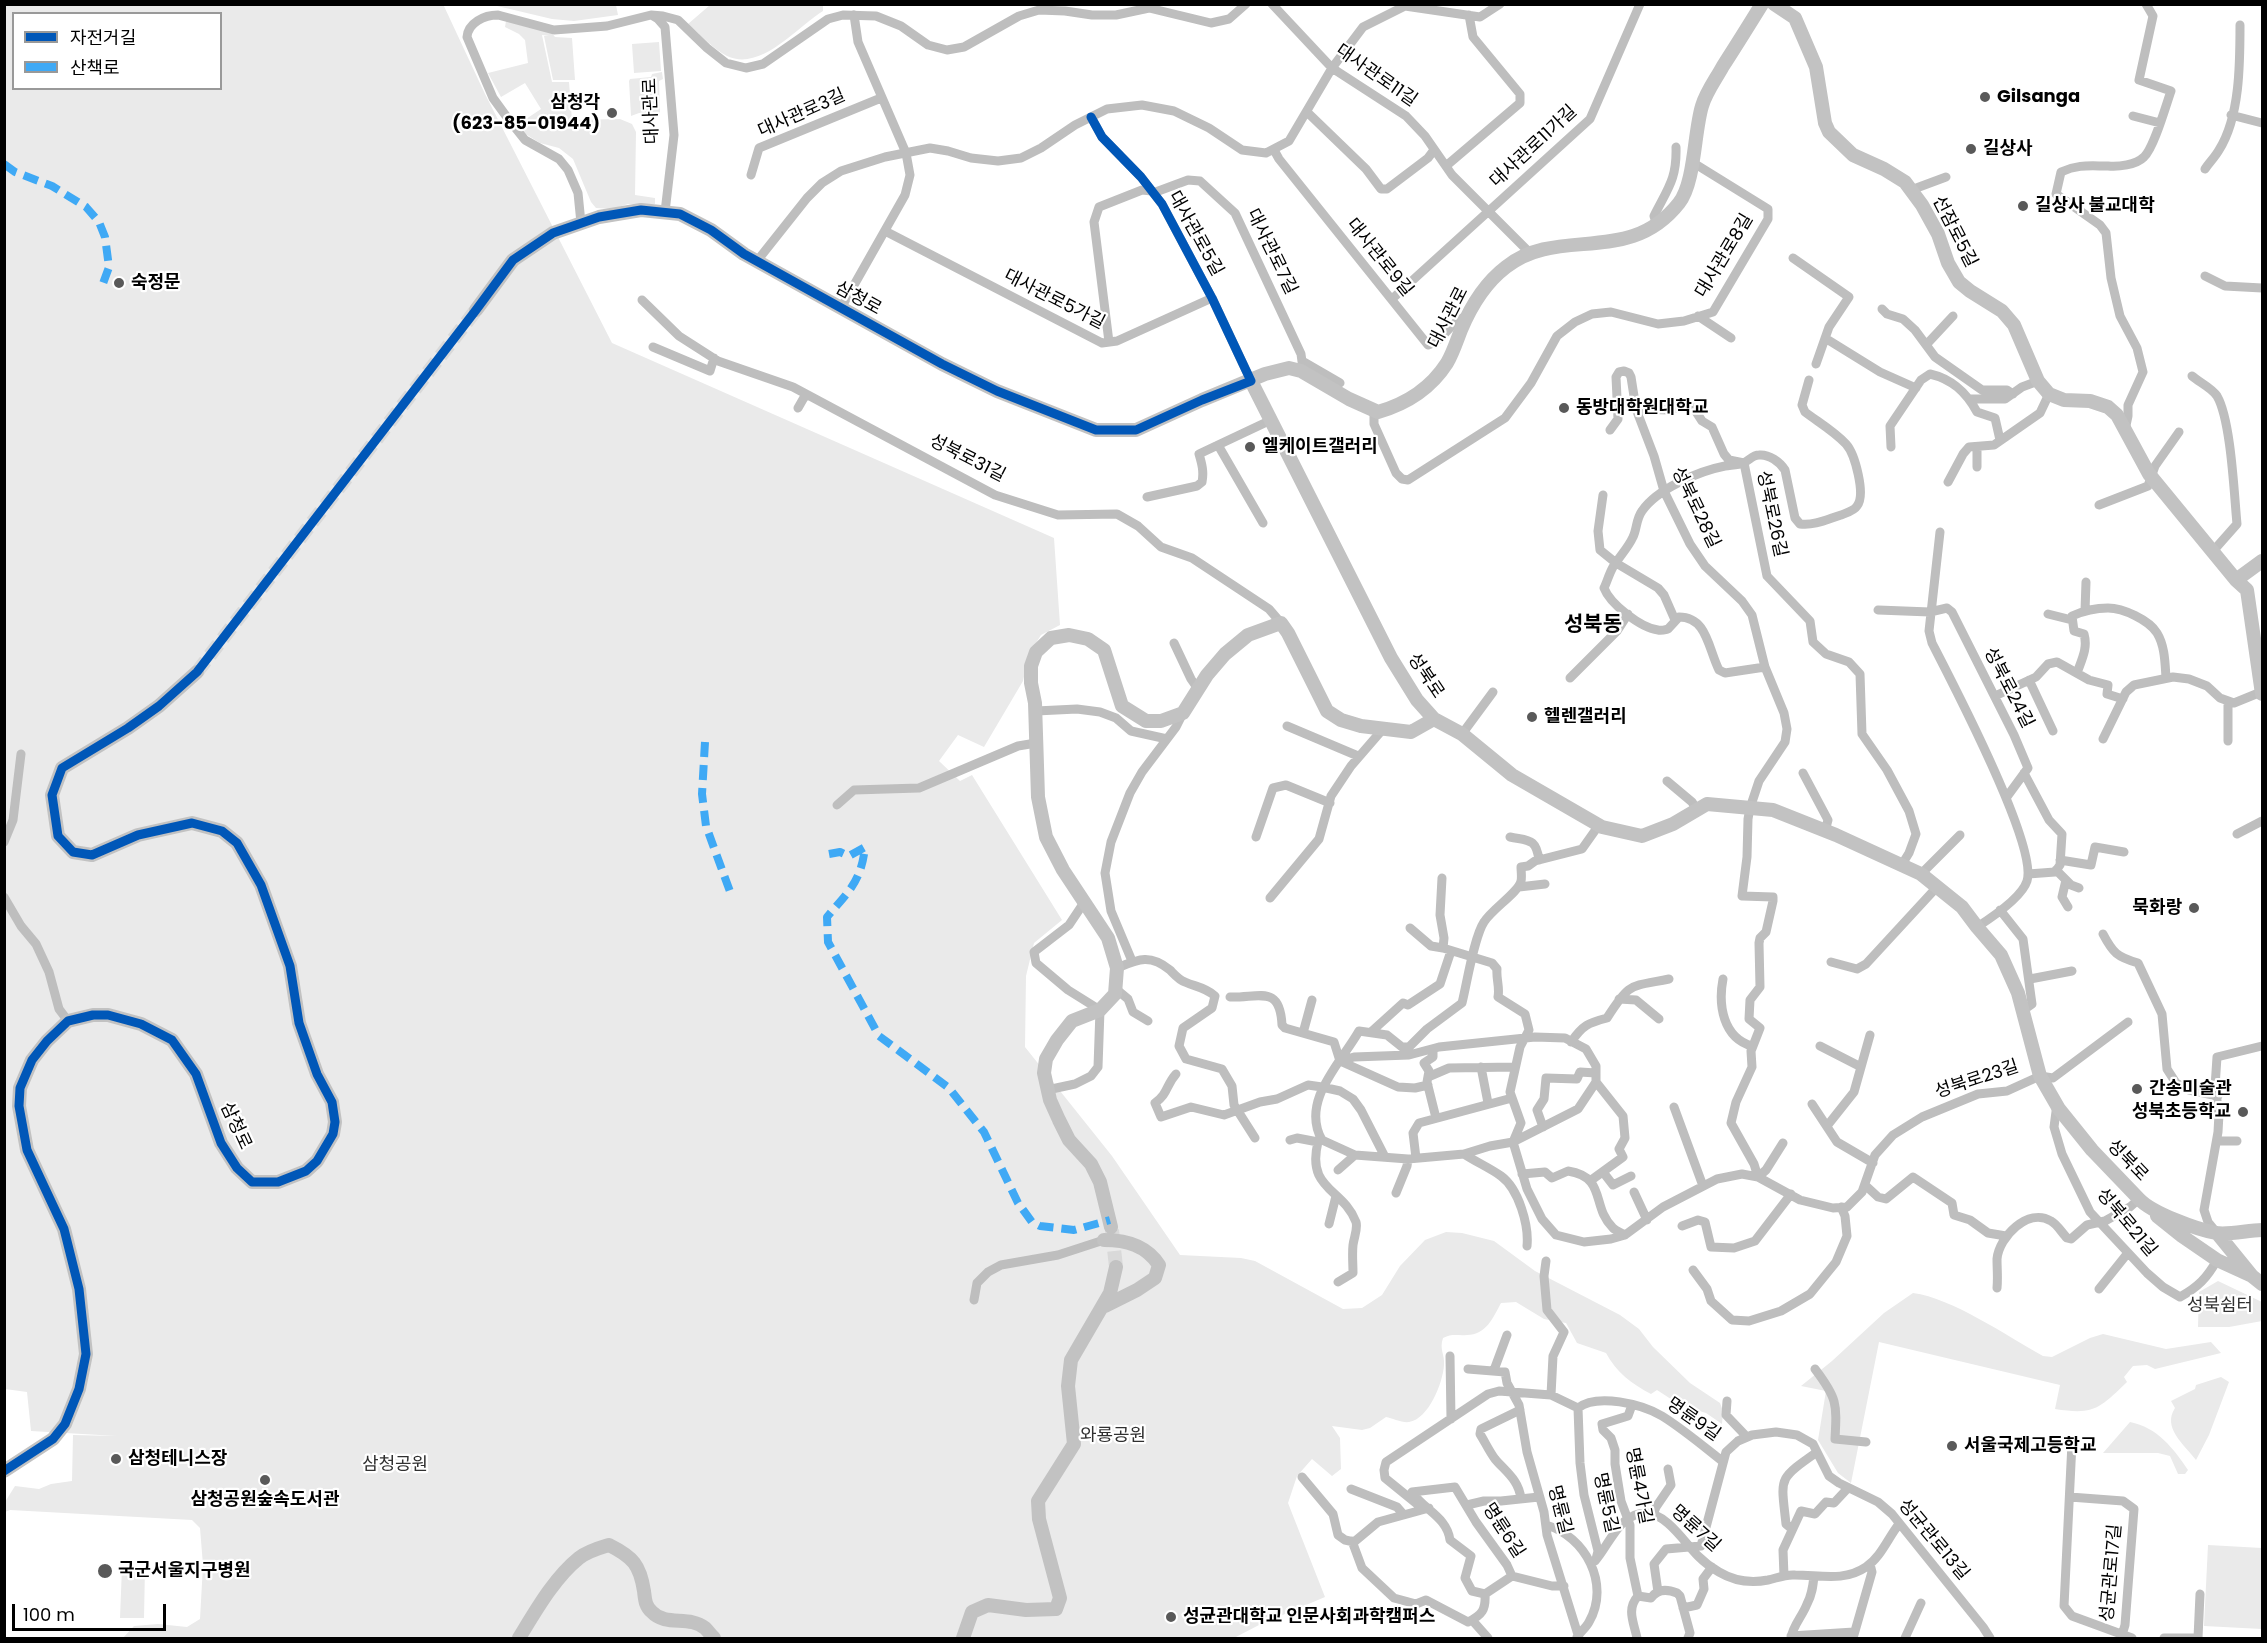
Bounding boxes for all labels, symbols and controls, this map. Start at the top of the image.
legend [12,12,222,90]
text: 자전거길 [70,25,136,50]
street label: 대사관로11길 [1331,40,1421,112]
text: 산책로 [70,55,120,80]
street label: 대사관로 [640,78,664,144]
street label: 대사관로3길 [755,85,849,143]
place label: Gilsanga [1997,86,2080,108]
marker: Gilsanga [1978,90,1992,104]
place label: 삼청각 (623-85-01944) [452,92,600,134]
street label: 대사관로11가길 [1486,101,1582,193]
marker: 삼청각 (623-85-01944) [605,106,619,120]
place label: 길상사 [1983,138,2033,160]
marker: 길상사 [1964,142,1978,156]
street label: 대사관로5길 [1163,188,1227,280]
street label: 선잠로5길 [1927,193,1981,271]
place label: 길상사 불교대학 [2035,195,2155,217]
marker: 길상사 불교대학 [2016,199,2030,213]
street label: 대사관로7길 [1241,206,1301,298]
street label: 대사관로8길 [1691,210,1759,302]
street label: 대사관로9길 [1341,215,1417,301]
street label: 대사관로5가길 [1000,265,1108,335]
place label: 숙정문 [131,272,181,294]
marker: 숙정문 [112,276,126,290]
street label: 삼청로 [831,278,885,320]
street label: 대사관로 [1424,284,1474,352]
place label: 동방대학원대학교 [1576,397,1708,419]
marker: 동방대학원대학교 [1557,401,1571,415]
street label: 성북로31길 [925,431,1009,487]
place label: 엘케이트갤러리 [1262,436,1378,458]
marker: 엘케이트갤러리 [1243,440,1257,454]
street label: 성북로28길 [1666,464,1724,552]
street label: 성북로26길 [1751,469,1791,559]
district label: 성북동 [1564,613,1622,639]
street label: 성북로24길 [1978,644,2038,732]
street label: 성북로 [1402,649,1448,703]
place label: 헬렌갤러리 [1544,706,1627,728]
marker: 헬렌갤러리 [1525,710,1539,724]
place label: 묵화랑 [2132,897,2182,919]
marker: 묵화랑 [2187,901,2201,915]
street label: 성북로23길 [1932,1056,2022,1104]
place label: 간송미술관 [2149,1078,2232,1100]
marker: 간송미술관 [2130,1082,2144,1096]
street label: 삼청로 [215,1099,255,1153]
place label: 성북초등학교 [2132,1101,2231,1123]
marker: 성북초등학교 [2236,1105,2250,1119]
street label: 성북로 [2102,1136,2152,1186]
street label: 성북로21길 [2091,1185,2161,1261]
park label: 성북쉼터 [2187,1295,2253,1317]
street label: 명륜9길 [1662,1394,1724,1446]
park label: 와룡공원 [1080,1425,1146,1447]
place label: 서울국제고등학교 [1964,1435,2096,1457]
marker: 서울국제고등학교 [1945,1439,1959,1453]
street label: 명륜4가길 [1620,1446,1656,1526]
place label: 삼청테니스장 [128,1448,227,1470]
marker: 삼청테니스장 [109,1452,123,1466]
park label: 삼청공원 [362,1454,428,1476]
street label: 명륜5길 [1588,1471,1622,1535]
marker: 삼청공원숲속도서관 [258,1473,272,1487]
street label: 명륜길 [1543,1483,1575,1537]
place label: 삼청공원숲속도서관 [190,1489,340,1511]
street label: 성균관로13길 [1893,1495,1973,1585]
street label: 명륜6길 [1477,1499,1529,1563]
street label: 명륜7길 [1666,1501,1724,1557]
street label: 성균관로17길 [2097,1523,2127,1623]
place label: 국군서울지구병원 [118,1560,250,1582]
marker: 국군서울지구병원 [96,1562,114,1580]
scale bar [15,1592,170,1630]
text: 100 m [23,1602,75,1627]
place label: 성균관대학교 인문사회과학캠퍼스 [1183,1606,1435,1628]
marker: 성균관대학교 인문사회과학캠퍼스 [1164,1610,1178,1624]

